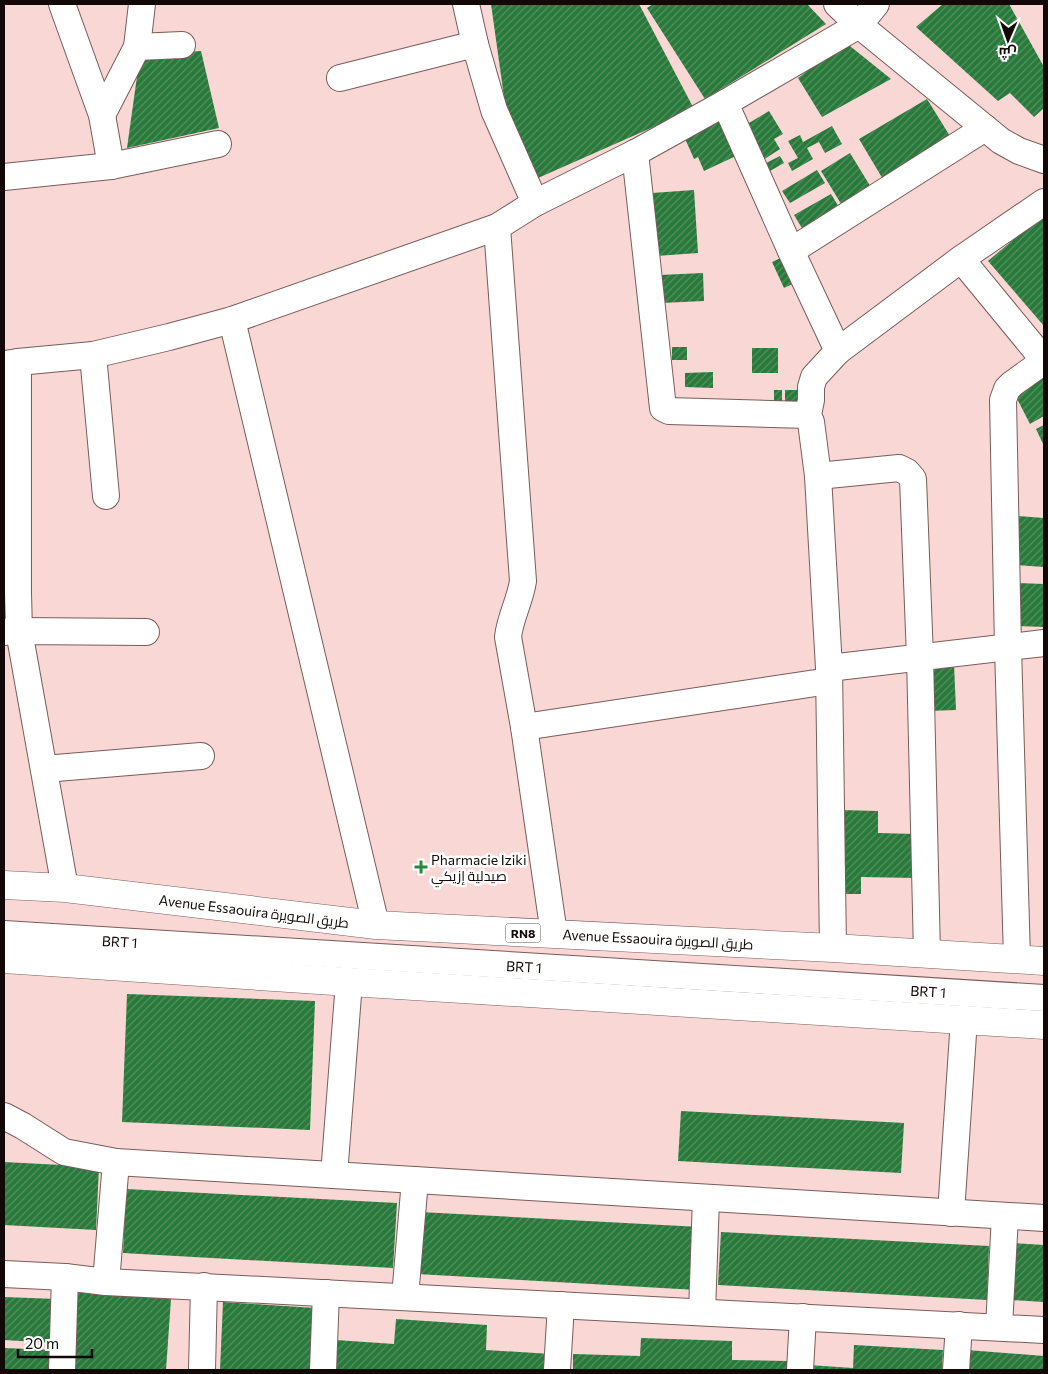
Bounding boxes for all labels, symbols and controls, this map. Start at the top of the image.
north arrow [983,15,1033,65]
text: ش [998,44,1017,62]
place label: Pharmacie Iziki صيدلية إزيكي [431,851,527,888]
marker: Pharmacie Iziki صيدلية إزيكي [415,861,427,873]
street label: Avenue Essaouira طريق الصويرة [158,891,350,932]
road number: RN8 [506,924,540,942]
street label: Avenue Essaouira طريق الصويرة [562,926,754,953]
street label: BRT 1 [101,932,138,951]
street label: BRT 1 [506,956,542,976]
street label: BRT 1 [910,981,947,1000]
scale bar [18,1326,91,1358]
text: 20 m [25,1334,59,1352]

